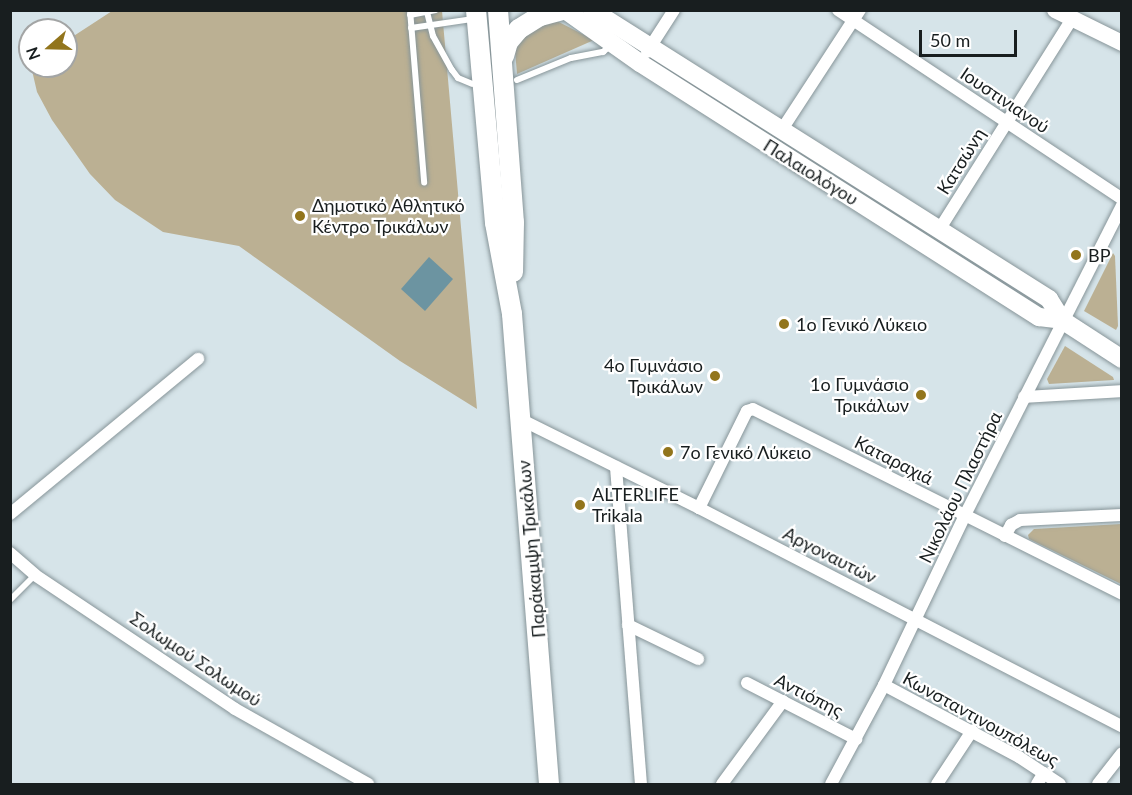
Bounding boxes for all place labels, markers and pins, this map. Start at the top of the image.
place label: Δημοτικό Αθλητικό Κέντρο Τρικάλων [312,195,465,238]
marker: Δημοτικό Αθλητικό Κέντρο Τρικάλων [293,209,307,223]
place label: BP [1088,244,1110,266]
marker: BP [1069,248,1083,262]
place label: 1ο Γενικό Λύκειο [796,313,928,335]
marker: 1ο Γενικό Λύκειο [777,317,791,331]
place label: 4ο Γυμνάσιο Τρικάλων [604,355,703,398]
marker: 4ο Γυμνάσιο Τρικάλων [708,369,722,383]
place label: 1ο Γυμνάσιο Τρικάλων [810,374,909,416]
marker: 1ο Γυμνάσιο Τρικάλων [914,388,928,402]
place label: 7ο Γενικό Λύκειο [680,441,812,463]
marker: 7ο Γενικό Λύκειο [661,445,675,459]
place label: ALTERLIFE Trikala [592,484,679,526]
marker: ALTERLIFE Trikala [573,498,587,512]

